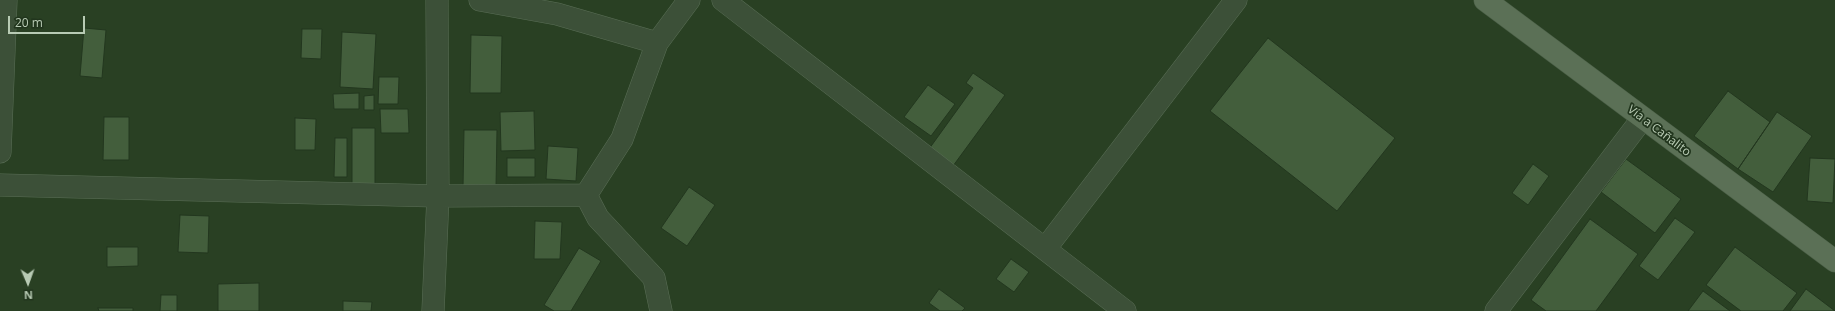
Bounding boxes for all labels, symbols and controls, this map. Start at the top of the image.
scale bar [10,8,87,34]
text: 20 m [15,14,43,31]
street label: Vía a Cañalito [1624,103,1694,159]
north arrow [8,263,48,303]
text: N [24,288,33,303]

